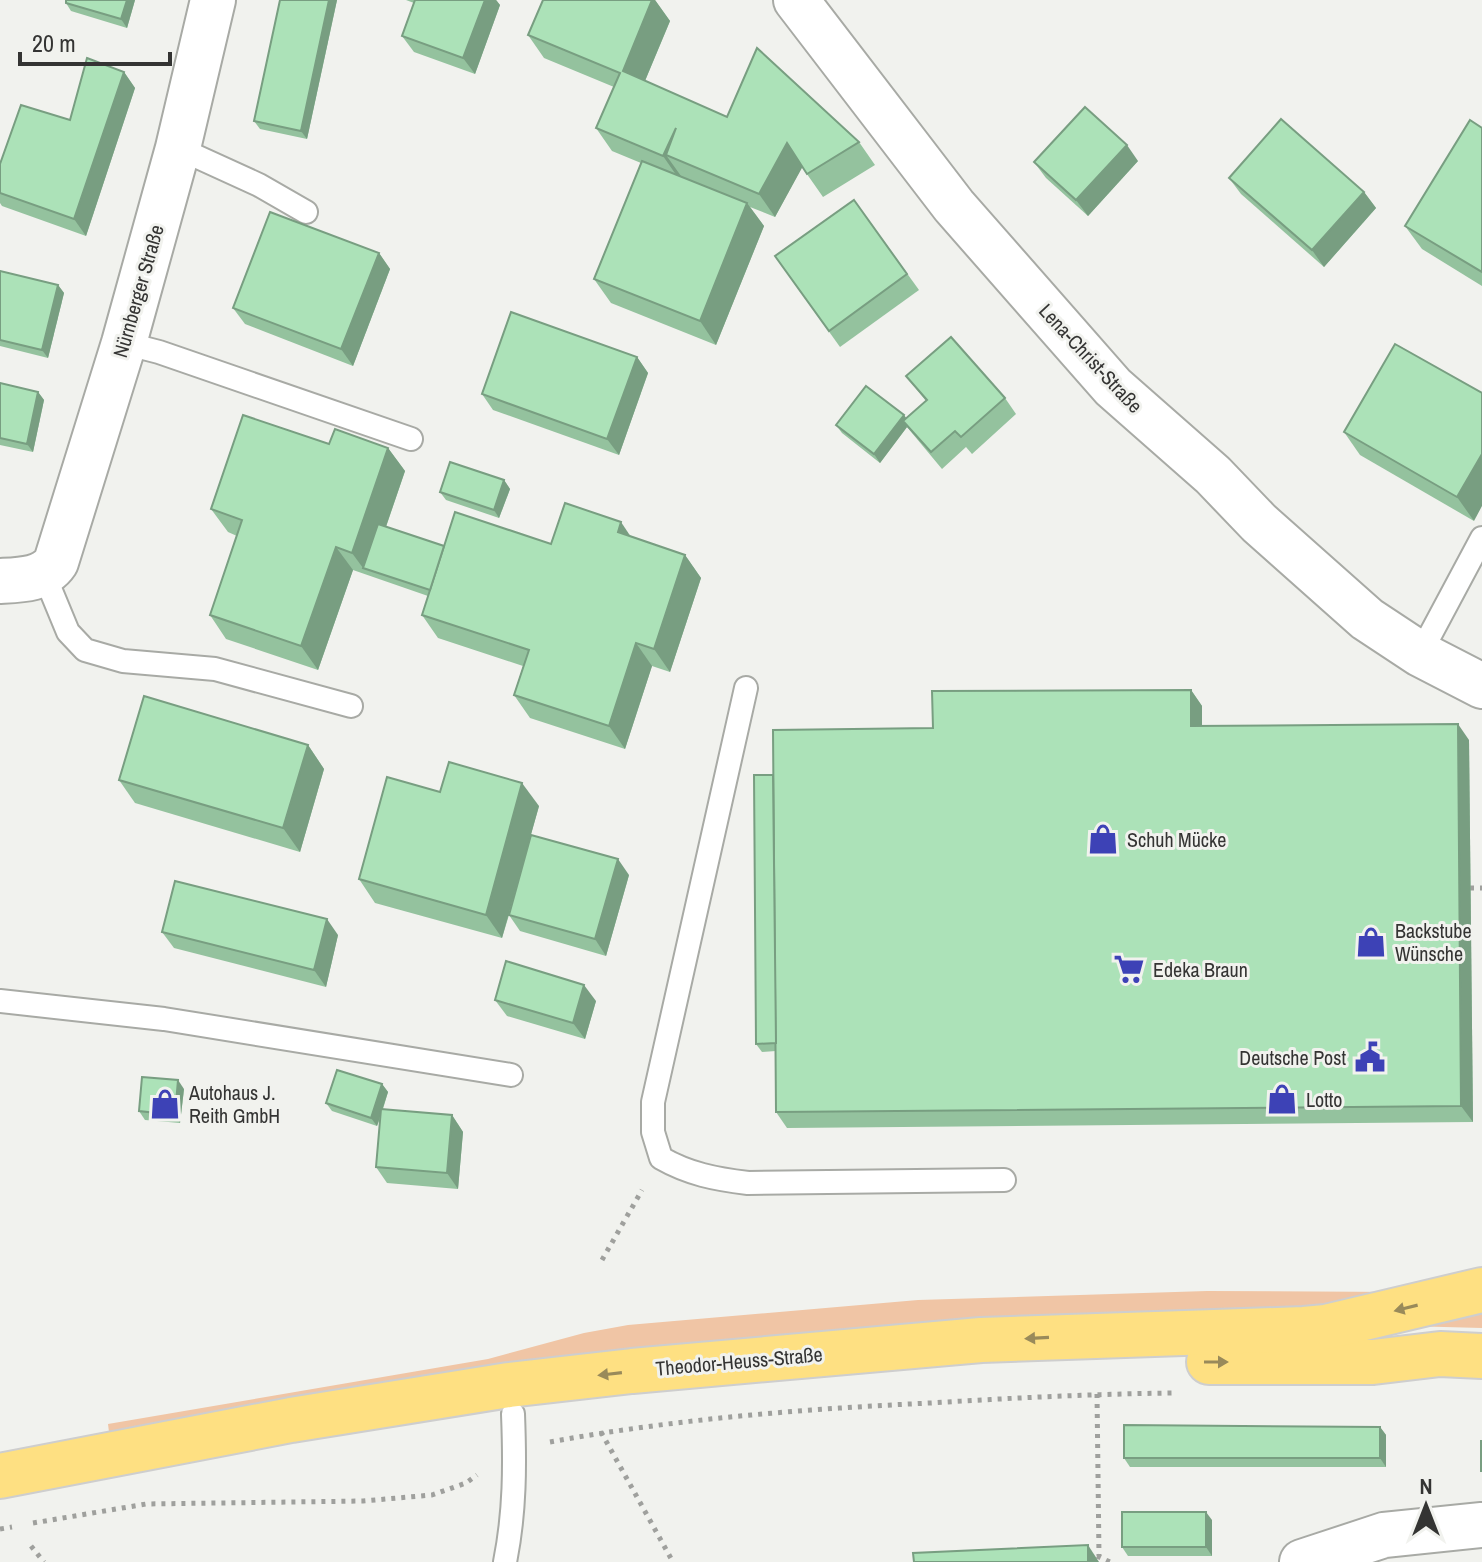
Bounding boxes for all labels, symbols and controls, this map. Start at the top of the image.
scale bar [20,16,170,66]
text: 20 m [32,27,76,59]
street label: Nürnberger Straße [106,222,170,360]
street label: Lena-Christ-Straße [1033,297,1149,419]
shop icon: Schuh Mücke [1086,822,1120,856]
place label: Schuh Mücke [1127,826,1226,853]
place label: Backstube Wünsche [1395,917,1472,967]
shop icon: Backstube Wünsche [1354,925,1388,959]
supermarket icon: Edeka Braun [1112,952,1146,986]
place label: Edeka Braun [1153,956,1248,983]
public building icon: Deutsche Post [1353,1040,1387,1074]
place label: Deutsche Post [1239,1044,1346,1071]
place label: Autohaus J. Reith GmbH [188,1079,280,1129]
shop icon: Lotto [1265,1082,1299,1116]
place label: Lotto [1306,1086,1342,1113]
shop icon: Autohaus J. Reith GmbH [148,1087,182,1121]
one-way arrow [1394,1302,1419,1314]
one-way arrow [1024,1331,1049,1344]
street label: Theodor-Heuss-Straße [654,1340,824,1382]
one-way arrow [1204,1356,1229,1368]
one-way arrow [597,1367,622,1380]
north arrow [1386,1466,1466,1546]
text: N [1419,1471,1433,1501]

